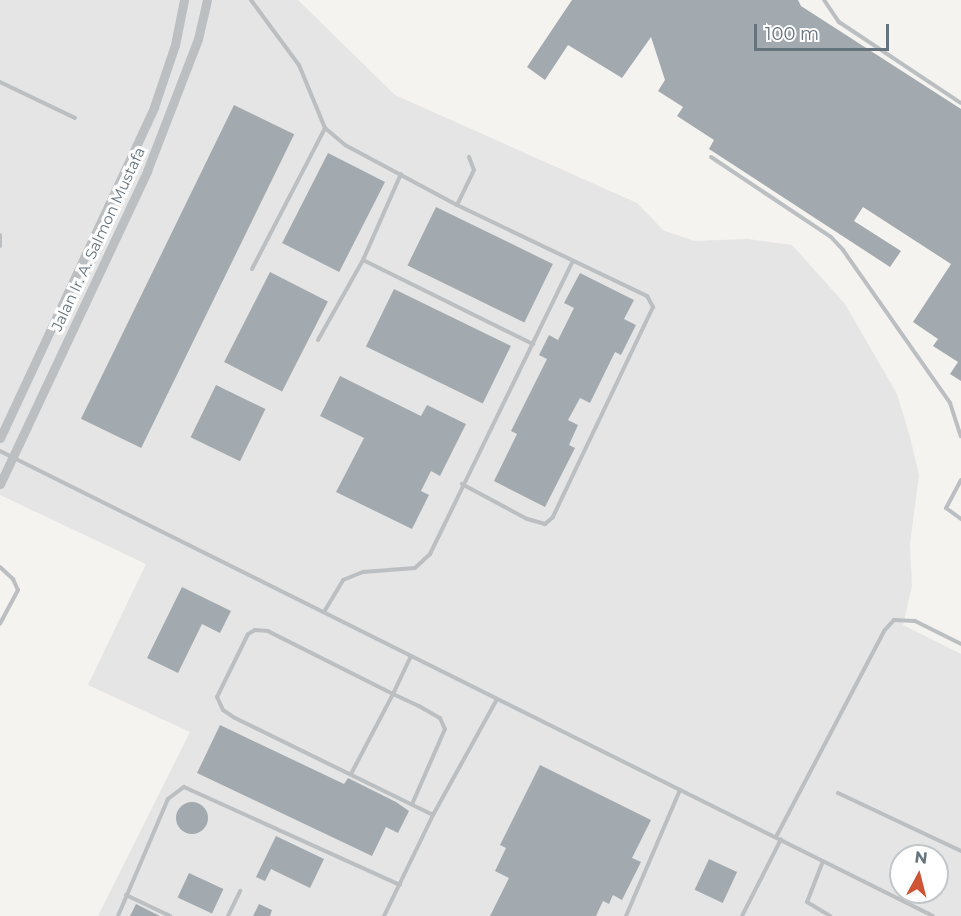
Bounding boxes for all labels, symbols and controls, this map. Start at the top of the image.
scale bar [757,12,892,50]
text: 100 m [765,23,819,45]
street label: Jalan Ir. A. Salmon Mustafa [47,144,149,334]
north arrow [889,844,949,904]
text: N [913,847,929,868]

